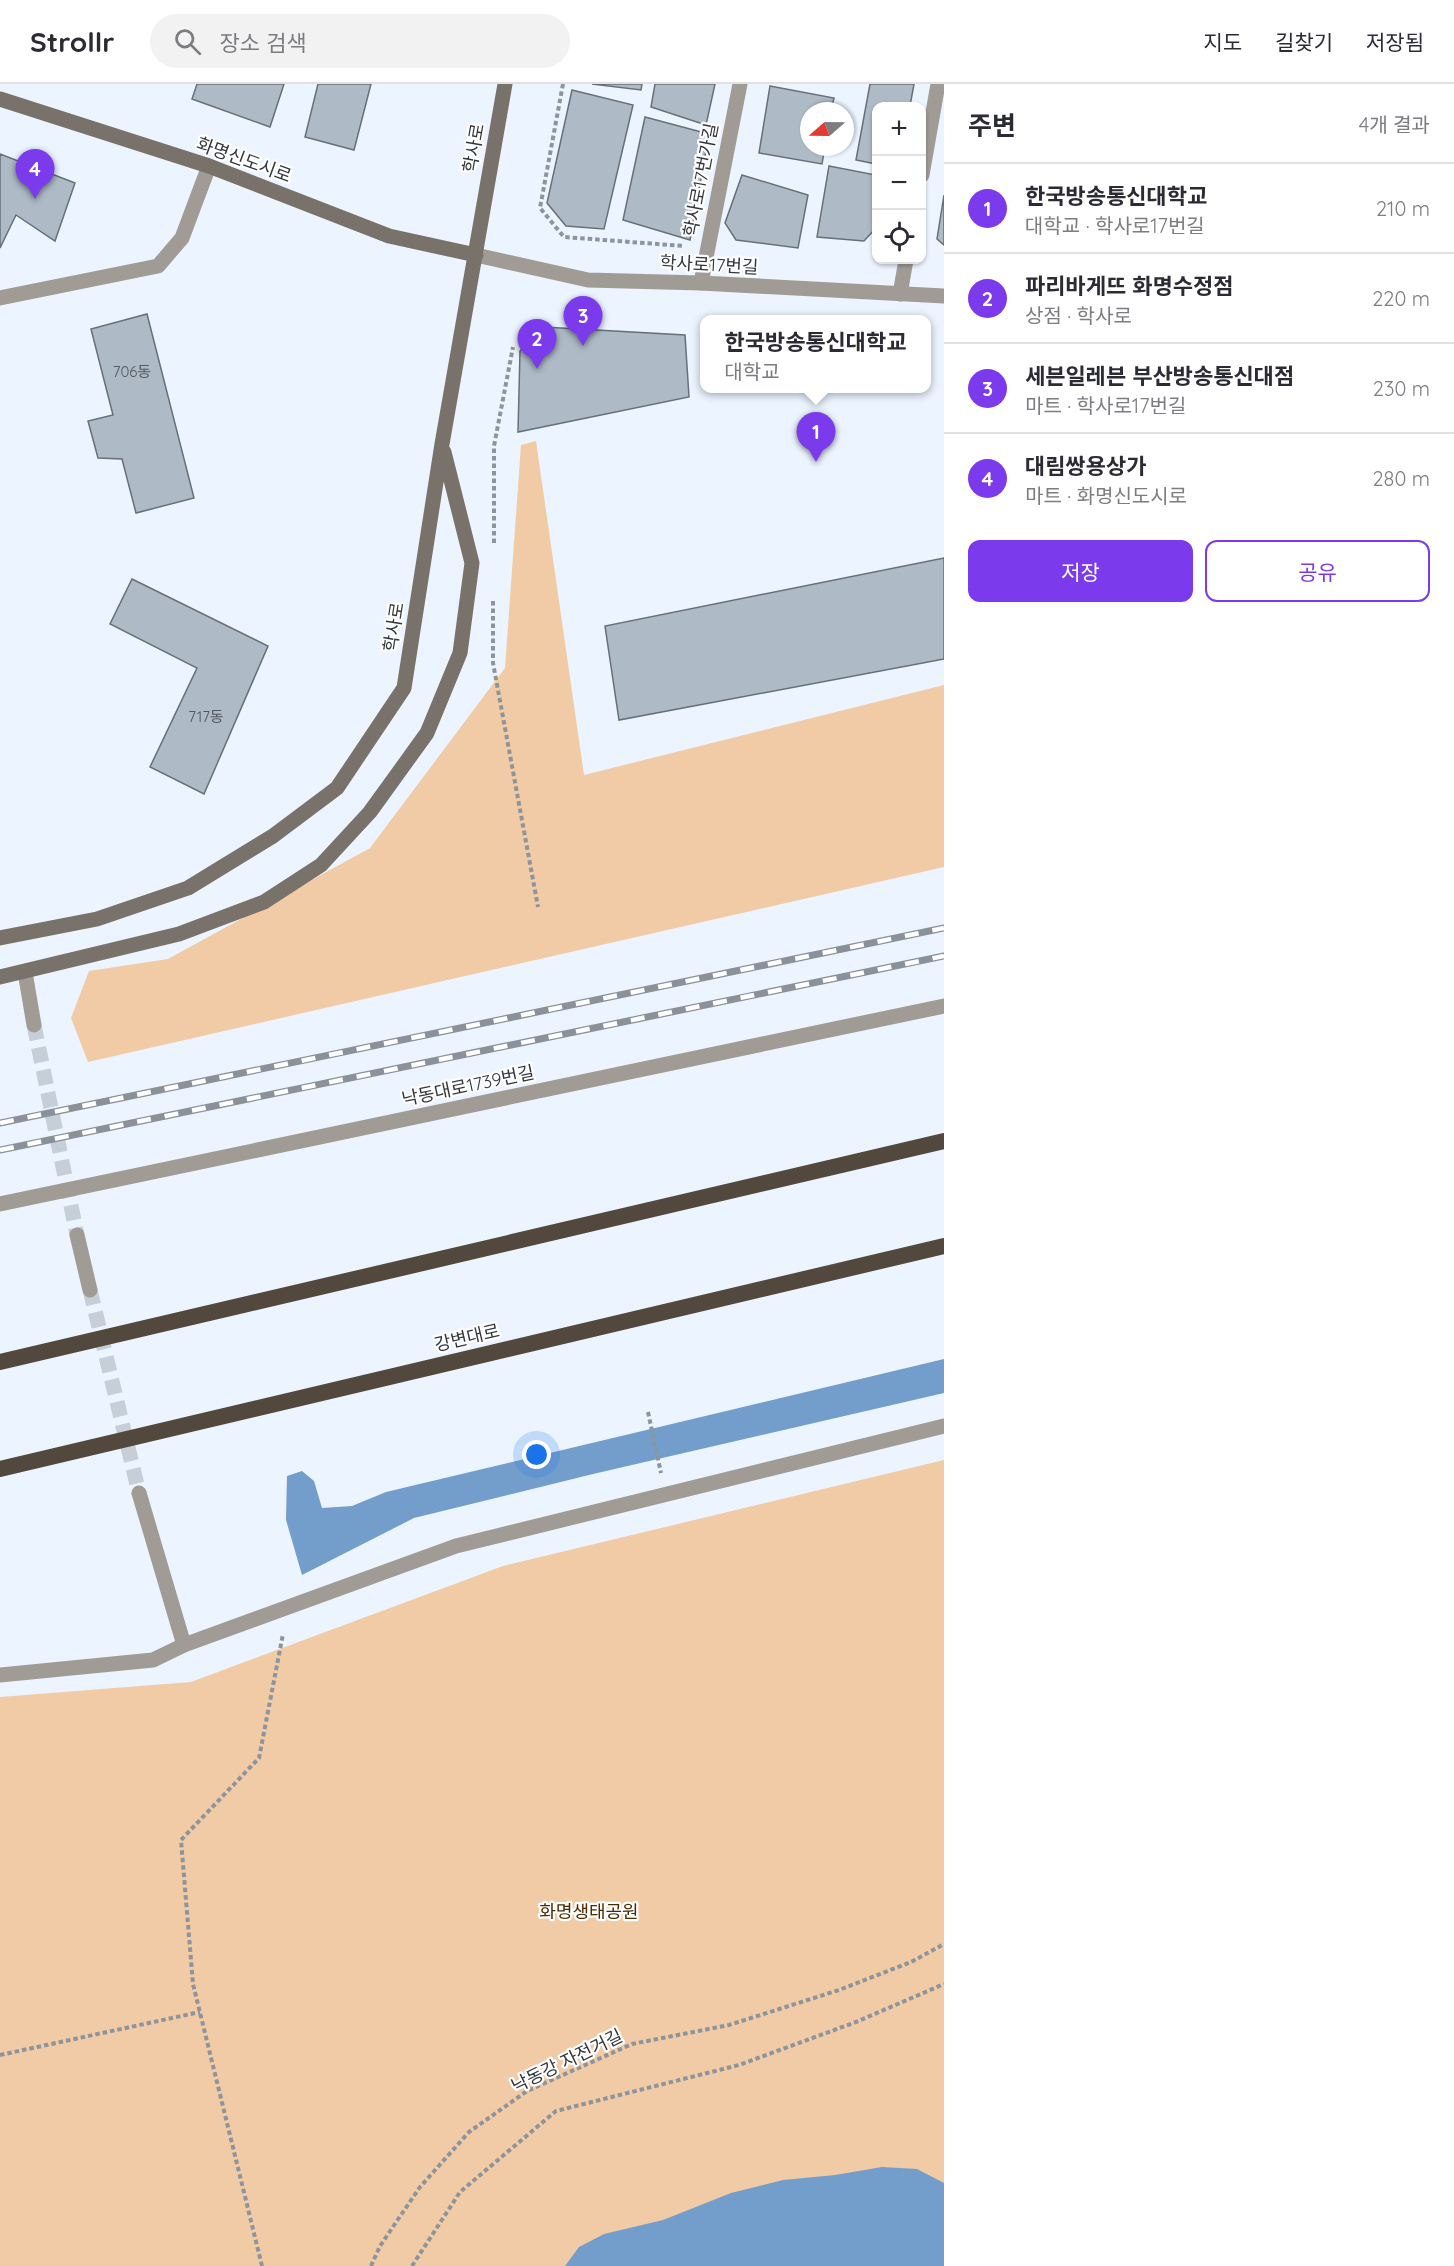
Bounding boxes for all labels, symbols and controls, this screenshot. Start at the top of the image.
search box [150,14,570,68]
text: Strollr [30,24,114,59]
icon: search [171,25,204,58]
text: 장소 검색 [219,29,306,57]
text: 지도 [1203,29,1242,55]
text: 길찾기 [1275,29,1333,55]
text: 저장됨 [1366,29,1424,55]
north arrow [800,102,854,156]
map controls [872,102,926,264]
button: + [872,102,926,156]
text: 주변 [968,109,1016,142]
text: 4개 결과 [1359,112,1430,137]
street label: 학사로 [458,121,489,174]
street label: 학사로17번가길 [678,121,723,239]
street label: 화명신도시로 [194,132,295,187]
pin: 4 [15,150,54,199]
button: − [872,156,926,210]
text: 한국방송통신대학교 [1025,182,1207,210]
text: 1 [984,196,991,221]
text: 210 m [1376,196,1430,221]
button: locate [872,210,926,264]
text: 대학교 · 학사로17번길 [1025,213,1205,238]
street label: 학사로17번길 [659,250,759,279]
text: 파리바게뜨 화명수정점 [1025,272,1234,300]
text: 2 [982,286,993,311]
text: 220 m [1372,286,1430,311]
pin: 3 [564,296,602,346]
text: 상점 · 학사로 [1025,303,1132,328]
popup [700,315,931,393]
pin: 2 [518,320,556,369]
text: 한국방송통신대학교 [724,328,907,356]
text: 대학교 [724,359,780,384]
house number: 706동 [113,362,151,381]
text: 세븐일레븐 부산방송통신대점 [1025,362,1294,390]
text: 3 [982,376,993,401]
text: 230 m [1373,376,1430,401]
text: 마트 · 학사로17번길 [1025,393,1186,418]
pin: 1 [796,412,836,462]
text: 대림쌍용상가 [1025,452,1146,480]
text: 4 [982,466,993,491]
text: 280 m [1373,466,1430,491]
text: 마트 · 화명신도시로 [1025,483,1187,508]
button: 저장 [968,540,1193,602]
button: 공유 [1205,540,1430,602]
street label: 학사로 [378,601,409,653]
house number: 717동 [188,707,224,726]
street label: 낙동대로1739번길 [400,1060,536,1111]
street label: 강변대로 [432,1319,502,1356]
your location [522,1440,551,1469]
park label: 화명생태공원 [539,1900,639,1923]
street label: 낙동강 자전거길 [507,2024,626,2097]

